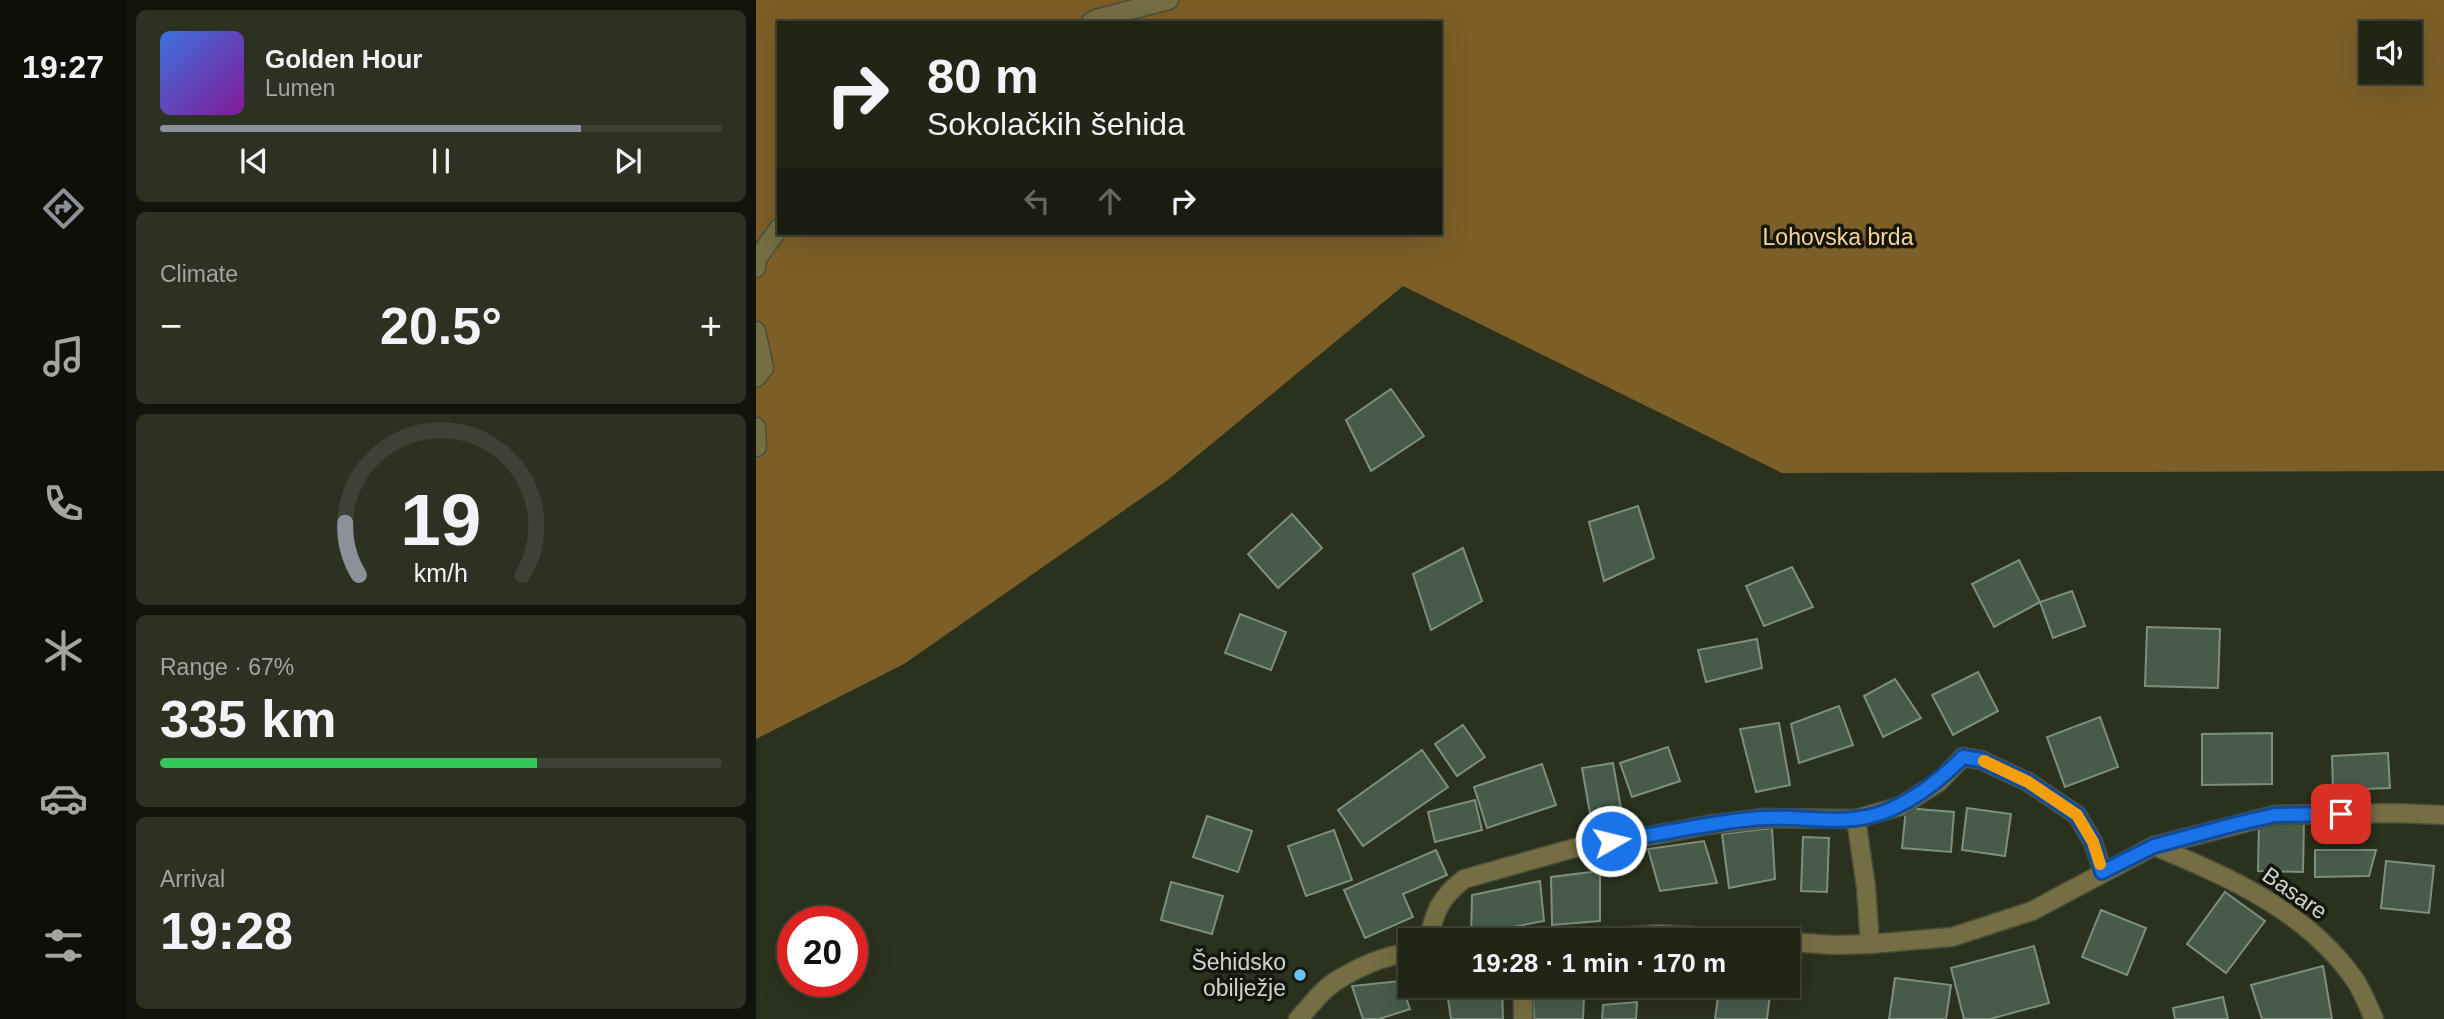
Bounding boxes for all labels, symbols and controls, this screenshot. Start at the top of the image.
map controls [2359,21,2422,84]
button: sound [2359,21,2422,84]
text: Golden Hour [265,44,422,74]
text: 19:27 [22,49,104,85]
icon: right [812,49,903,140]
text: 80 m [927,49,1039,103]
text: Lumen [265,75,335,101]
text: Sokolačkih šehida [927,106,1185,142]
icon: previous [235,142,273,180]
icon: pause [422,142,460,180]
icon: next [609,142,647,180]
icon: left [1018,182,1056,220]
icon: ahead [1091,182,1129,220]
icon: right [1164,182,1202,220]
icon: directions [39,184,88,233]
park label: Lohovska brda [1763,224,1914,250]
text: Climate [160,261,238,287]
text: 20.5° [380,297,502,355]
text: − [160,305,182,347]
text: + [700,305,722,347]
icon: music [39,332,88,381]
icon: phone [39,479,88,528]
text: 19 [401,480,481,561]
text: km/h [414,559,468,587]
icon: climate [39,626,88,675]
text: Range · 67% [160,654,294,680]
text: 335 km [160,690,336,748]
icon: car [39,774,88,823]
pin [2311,784,2371,844]
icon: arrive [2322,795,2360,833]
position arrow [1574,804,1648,878]
street label: Basare [2258,861,2332,925]
text: Arrival [160,866,225,892]
text: 19:28 [160,902,293,960]
speed limit sign: 20 [777,906,868,997]
icon: filters [39,921,88,970]
place label: Šehidsko obilježje [1191,948,1286,1001]
text: 19:28 · 1 min · 170 m [1472,948,1726,978]
marker: Šehidsko obilježje [1292,967,1308,983]

